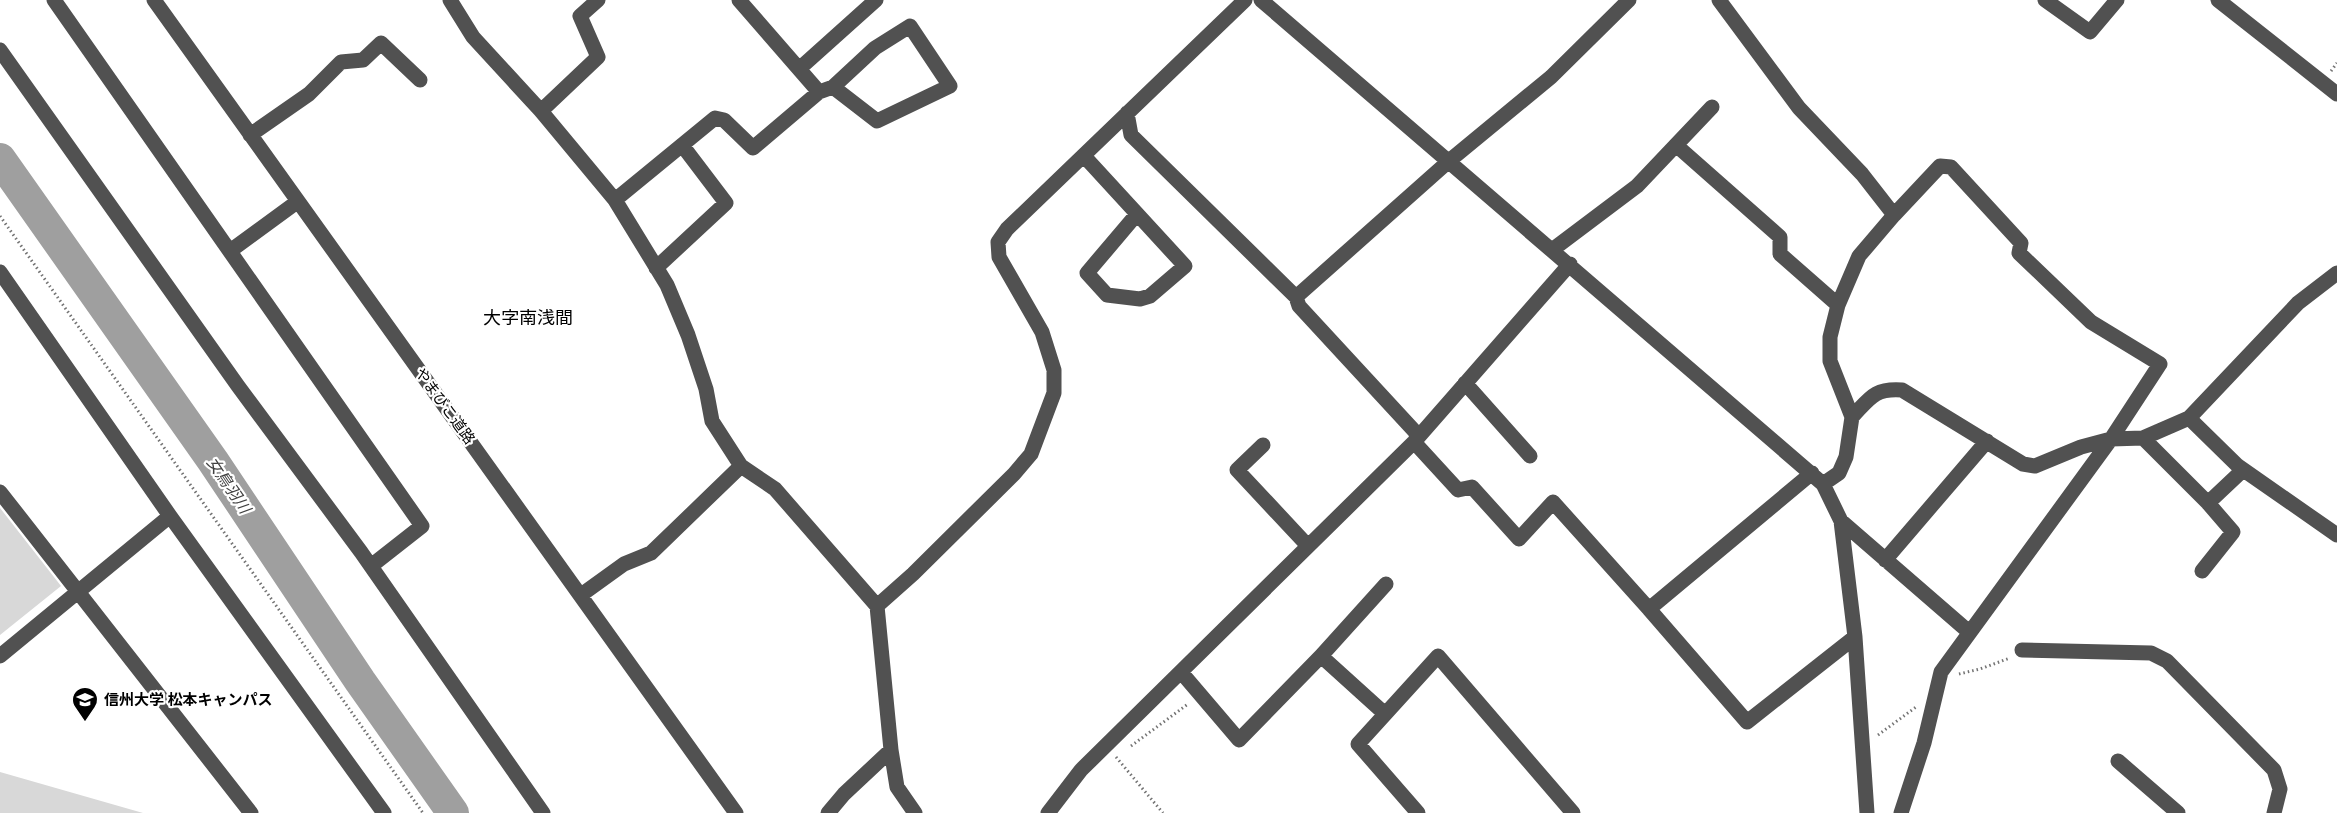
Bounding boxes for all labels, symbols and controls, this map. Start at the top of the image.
district label: 大字南浅間 [483,307,573,328]
street label: やまびこ道路 [411,364,479,448]
water label: 女鳥羽川 [203,453,255,519]
school or university icon: 信州大学 松本キャンパス [70,685,100,723]
place label: 信州大学 松本キャンパス [104,691,273,709]

